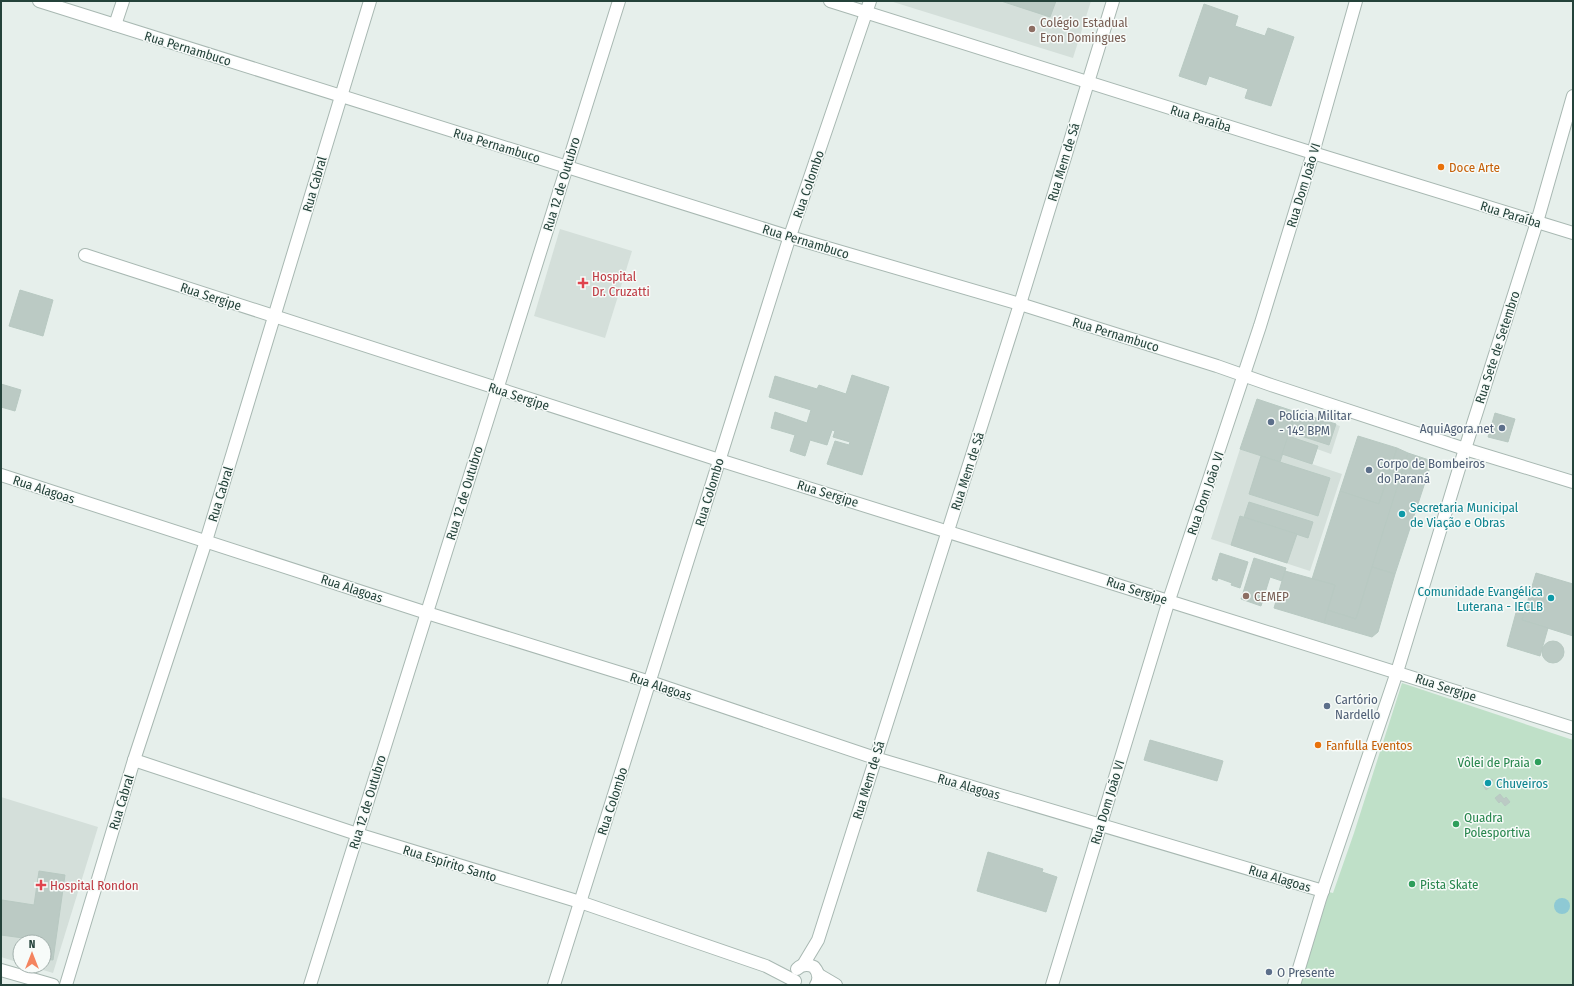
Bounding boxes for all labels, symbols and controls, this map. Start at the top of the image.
place label: Colégio Estadual Eron Domingues [1040,15,1128,45]
marker: Colégio Estadual Eron Domingues [1027,24,1037,34]
street label: Rua Pernambuco [143,28,233,69]
street label: Rua Paraíba [1169,102,1233,135]
street label: Rua Mem de Sá [1044,121,1083,203]
street label: Rua Pernambuco [452,125,542,166]
street label: Rua 12 de Outubro [540,135,583,233]
street label: Rua Dom João VI [1284,141,1323,229]
street label: Rua Colombo [790,148,827,220]
street label: Rua Cabral [299,154,330,214]
place label: Doce Arte [1449,160,1500,175]
marker: Doce Arte [1436,162,1446,172]
street label: Rua Paraíba [1479,198,1543,231]
street label: Rua Pernambuco [761,221,851,262]
place label: Hospital Dr. Cruzatti [592,269,650,299]
marker: Hospital Dr. Cruzatti [577,277,589,289]
street label: Rua Sergipe [178,280,243,313]
street label: Rua Sete de Setembro [1472,289,1523,405]
street label: Rua Pernambuco [1071,314,1161,355]
street label: Rua Sergipe [486,380,551,413]
place label: Polícia Militar - 14º BPM [1279,408,1352,438]
marker: Polícia Militar - 14º BPM [1266,417,1276,427]
place label: AquiAgora.net [1420,421,1495,436]
marker: AquiAgora.net [1497,423,1507,433]
street label: Rua Mem de Sá [948,430,987,512]
street label: Rua 12 de Outubro [443,444,486,542]
street label: Rua Dom João VI [1184,449,1227,537]
street label: Rua Colombo [692,456,727,528]
place label: Corpo de Bombeiros do Paraná [1377,456,1486,486]
street label: Rua Cabral [205,464,236,524]
marker: Corpo de Bombeiros do Paraná [1364,465,1374,475]
street label: Rua Alagoas [11,472,77,507]
street label: Rua Sergipe [795,477,860,510]
place label: Secretaria Municipal de Viação e Obras [1410,500,1519,530]
marker: Secretaria Municipal de Viação e Obras [1397,509,1407,519]
street label: Rua Alagoas [319,571,385,606]
street label: Rua Sergipe [1104,574,1169,607]
place label: Comunidade Evangélica Luterana - IECLB [1418,584,1543,614]
place label: CEMEP [1254,589,1289,604]
marker: CEMEP [1241,591,1251,601]
marker: Comunidade Evangélica Luterana - IECLB [1546,593,1556,603]
street label: Rua Alagoas [628,669,694,704]
street label: Rua Sergipe [1413,671,1478,704]
place label: Cartório Nardello [1335,692,1381,722]
marker: Cartório Nardello [1322,701,1332,711]
place label: Fanfulla Eventos [1326,738,1413,753]
street label: Rua Mem de Sá [849,739,888,821]
marker: Fanfulla Eventos [1313,740,1323,750]
street label: Rua 12 de Outubro [346,753,389,851]
place label: Vôlei de Praia [1458,755,1530,770]
marker: Vôlei de Praia [1533,757,1543,767]
street label: Rua Dom João VI [1088,758,1127,846]
street label: Rua Colombo [594,765,631,837]
street label: Rua Alagoas [936,770,1002,803]
street label: Rua Cabral [106,772,137,832]
place label: Chuveiros [1496,776,1549,791]
marker: Chuveiros [1483,778,1493,788]
place label: Quadra Polesportiva [1464,810,1530,840]
marker: Quadra Polesportiva [1451,819,1461,829]
street label: Rua Espírito Santo [401,842,499,885]
street label: Rua Alagoas [1247,862,1313,895]
place label: Pista Skate [1420,877,1478,892]
place label: Hospital Rondon [50,878,139,893]
marker: Hospital Rondon [35,879,47,891]
marker: Pista Skate [1407,879,1417,889]
north arrow [12,934,52,974]
text: N [29,938,35,951]
place label: O Presente [1277,965,1335,980]
marker: O Presente [1264,967,1274,977]

